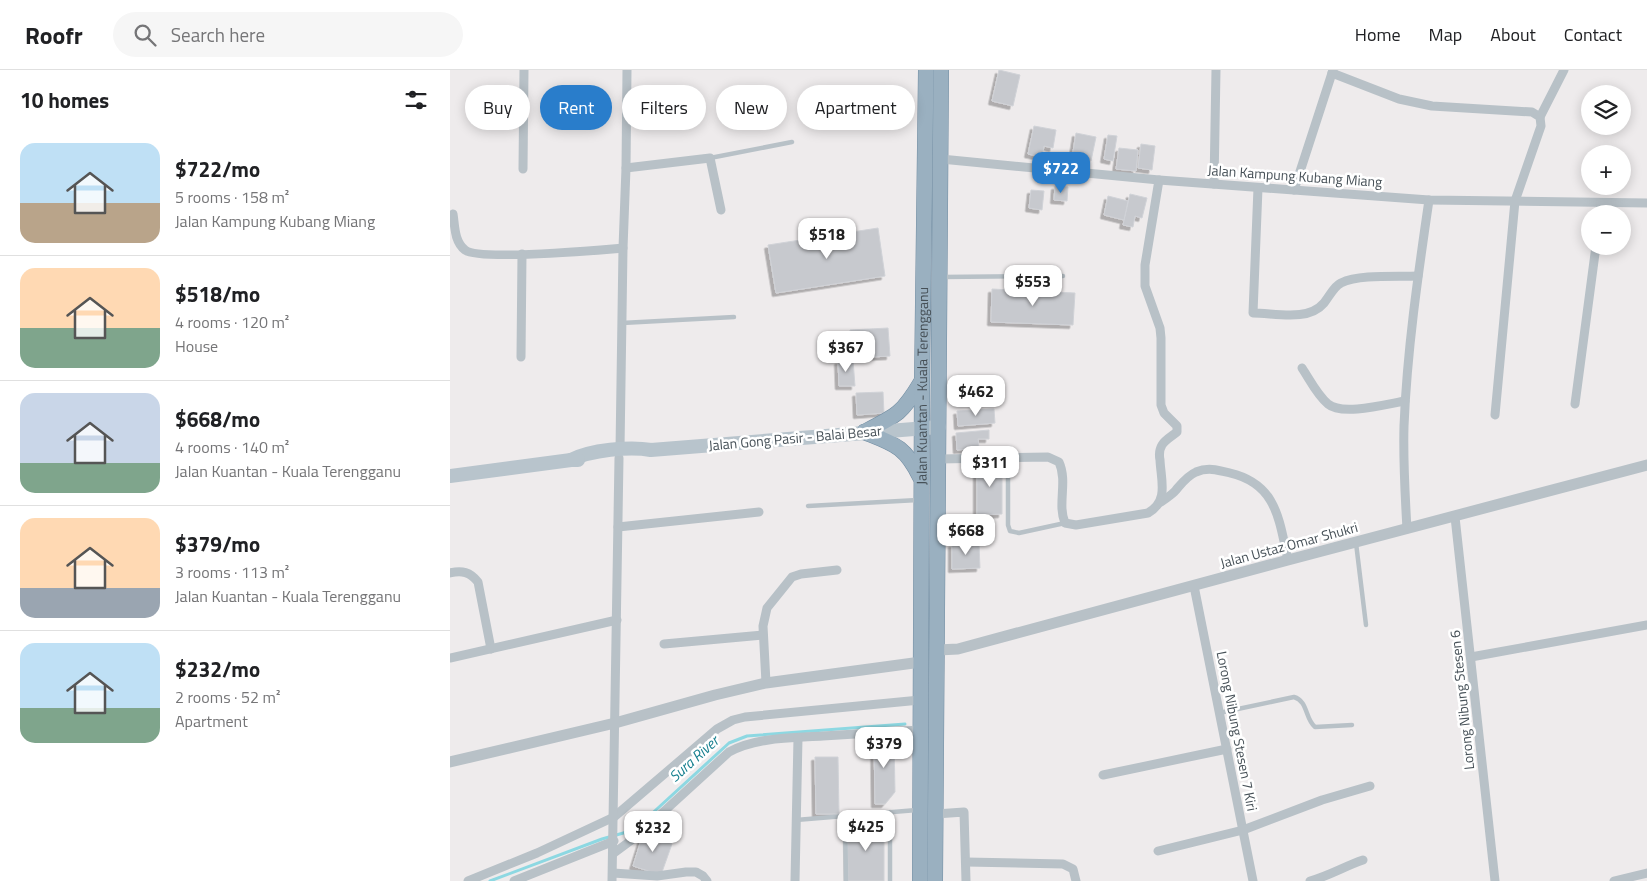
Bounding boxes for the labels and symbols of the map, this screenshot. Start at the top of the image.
pin: $722 [1031,152,1091,194]
street label: Jalan Kampung Kubang Miang [1207,159,1383,192]
pin: $518 [797,218,857,260]
pin: $553 [1003,264,1063,307]
street label: Jalan Kuantan - Kuala Terengganu [911,287,933,485]
pin: $367 [816,330,876,373]
pin: $462 [946,374,1006,417]
street label: Jalan Gong Pasir - Balai Besar [707,419,883,456]
pin: $311 [960,446,1020,488]
pin: $668 [936,514,996,556]
street label: Jalan Ustaz Omar Shukri [1218,516,1360,573]
street label: Lorong Nibung Stesen 6 [1444,629,1479,771]
street label: Lorong Nibung Stesen 7 Kiri [1212,649,1263,813]
pin: $379 [854,726,914,769]
water label: Sura River [664,728,725,787]
pin: $232 [623,810,683,853]
pin: $425 [836,810,896,852]

